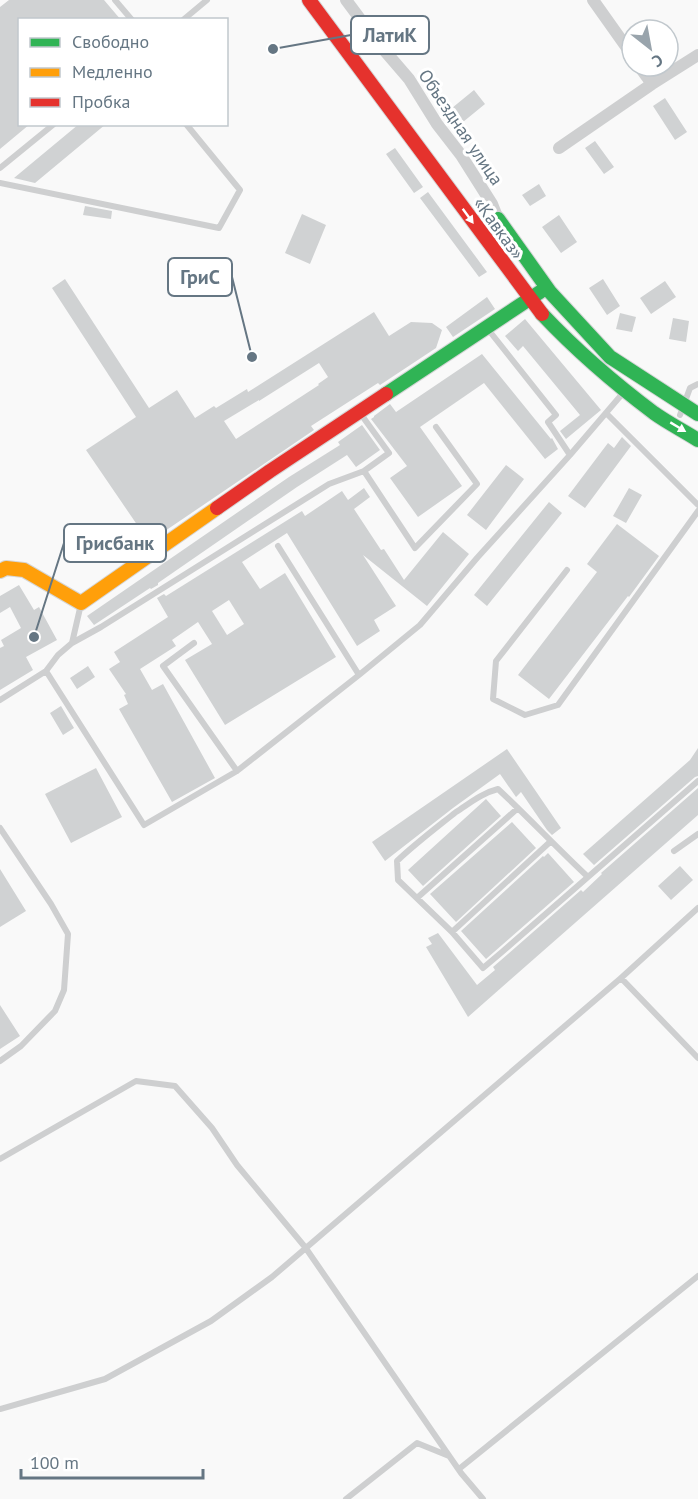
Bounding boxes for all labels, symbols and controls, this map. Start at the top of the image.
callout: ЛатиК [351,16,429,54]
legend [18,18,228,126]
north arrow [620,18,680,78]
text: ЛатиК [362,22,418,48]
text: Свободно [72,30,149,53]
text: С [649,50,667,72]
text: Медленно [72,60,153,83]
street label: Объездная улица [414,65,508,189]
text: Пробка [72,90,130,113]
street label: «Кавказ» [469,192,529,264]
one-way arrow [462,209,474,224]
callout: ГриС [168,258,232,296]
text: ГриС [180,264,220,290]
one-way arrow [670,422,686,433]
callout: Грисбанк [64,524,166,562]
text: Грисбанк [76,530,154,556]
scale bar [21,1442,202,1480]
text: 100 m [30,1451,79,1474]

